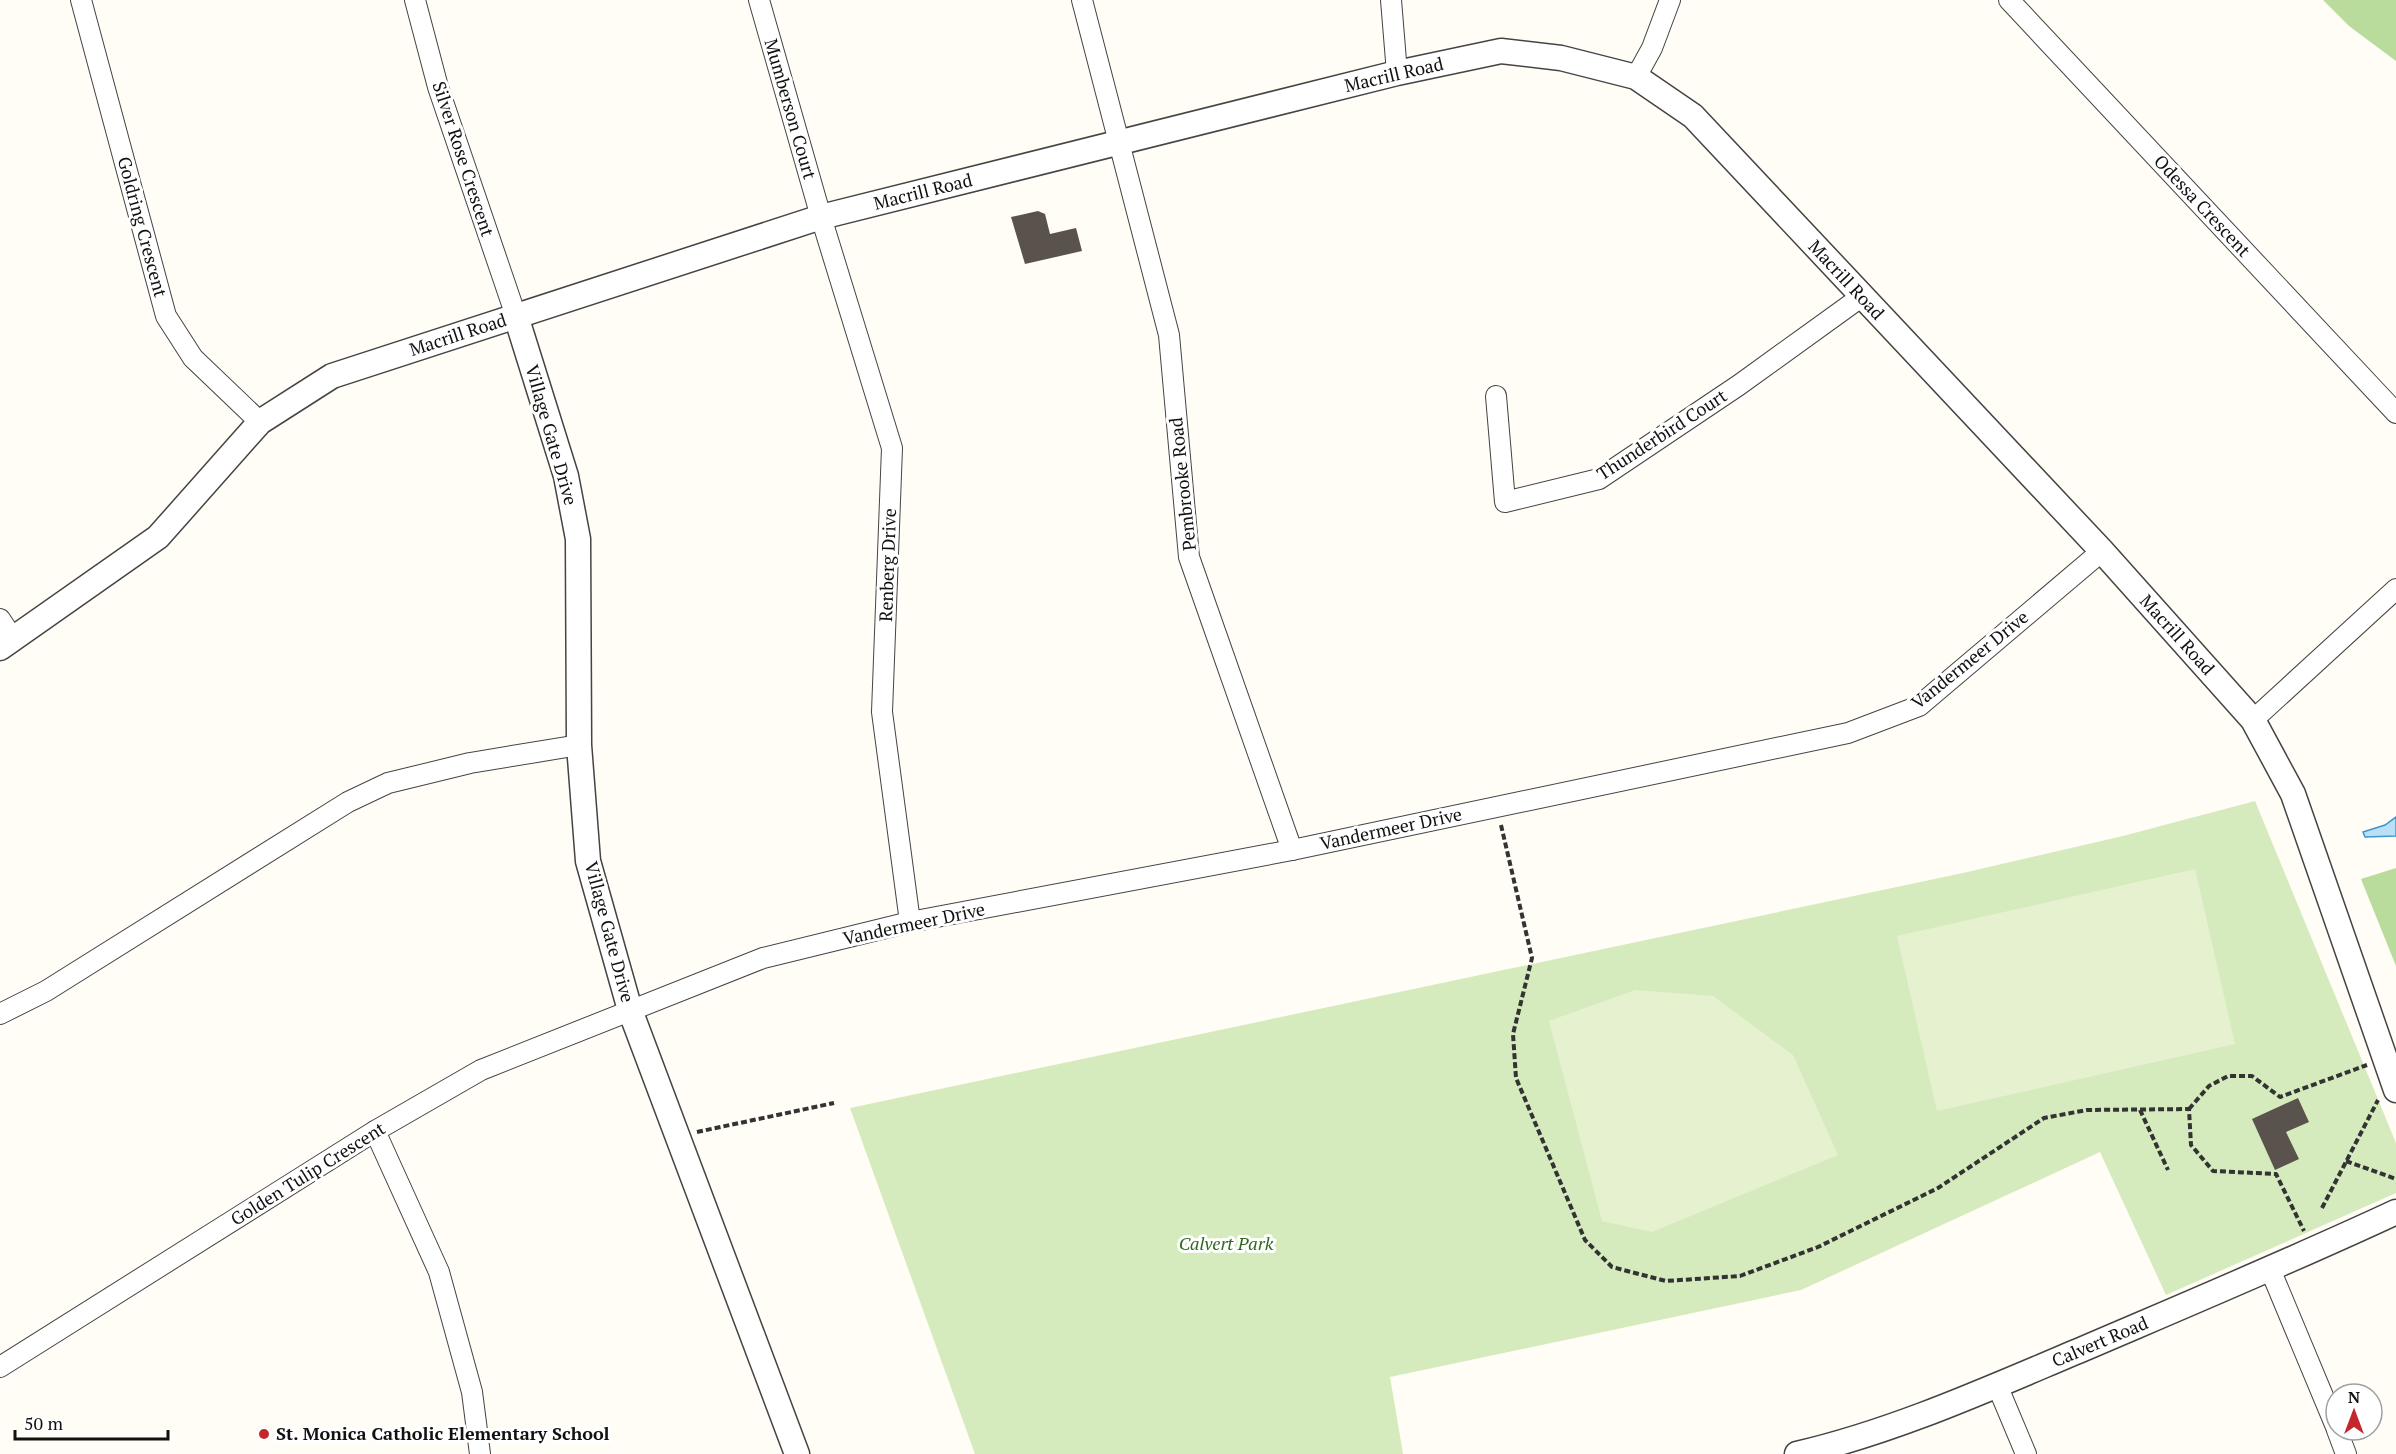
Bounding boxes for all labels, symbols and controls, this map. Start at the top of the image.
street label: Mumberson Court [759,36,823,182]
street label: Macrill Road [1342,51,1446,97]
street label: Silver Rose Crescent [428,78,500,240]
street label: Odessa Crescent [2149,149,2256,262]
street label: Goldring Crescent [113,154,173,300]
street label: Macrill Road [871,167,975,215]
street label: Macrill Road [1804,234,1890,324]
street label: Macrill Road [406,307,509,361]
street label: Village Gate Drive [520,362,583,508]
street label: Thunderbird Court [1592,383,1731,485]
street label: Pembrooke Road [1163,416,1201,552]
street label: Renberg Drive [873,508,901,622]
street label: Macrill Road [2135,589,2220,680]
street label: Vandermeer Drive [1906,604,2033,714]
street label: Vandermeer Drive [1318,801,1464,855]
street label: Village Gate Drive [580,859,640,1005]
street label: Vandermeer Drive [841,896,987,950]
street label: Golden Tulip Crescent [226,1116,390,1231]
park label: Calvert Park [1179,1231,1274,1255]
street label: Calvert Road [2048,1310,2151,1372]
north arrow [2324,1382,2384,1442]
text: N [2348,1386,2360,1408]
scale bar [15,1403,168,1441]
text: 50 m [24,1411,64,1435]
place label: St. Monica Catholic Elementary School [276,1421,610,1445]
marker: St. Monica Catholic Elementary School [257,1427,271,1441]

